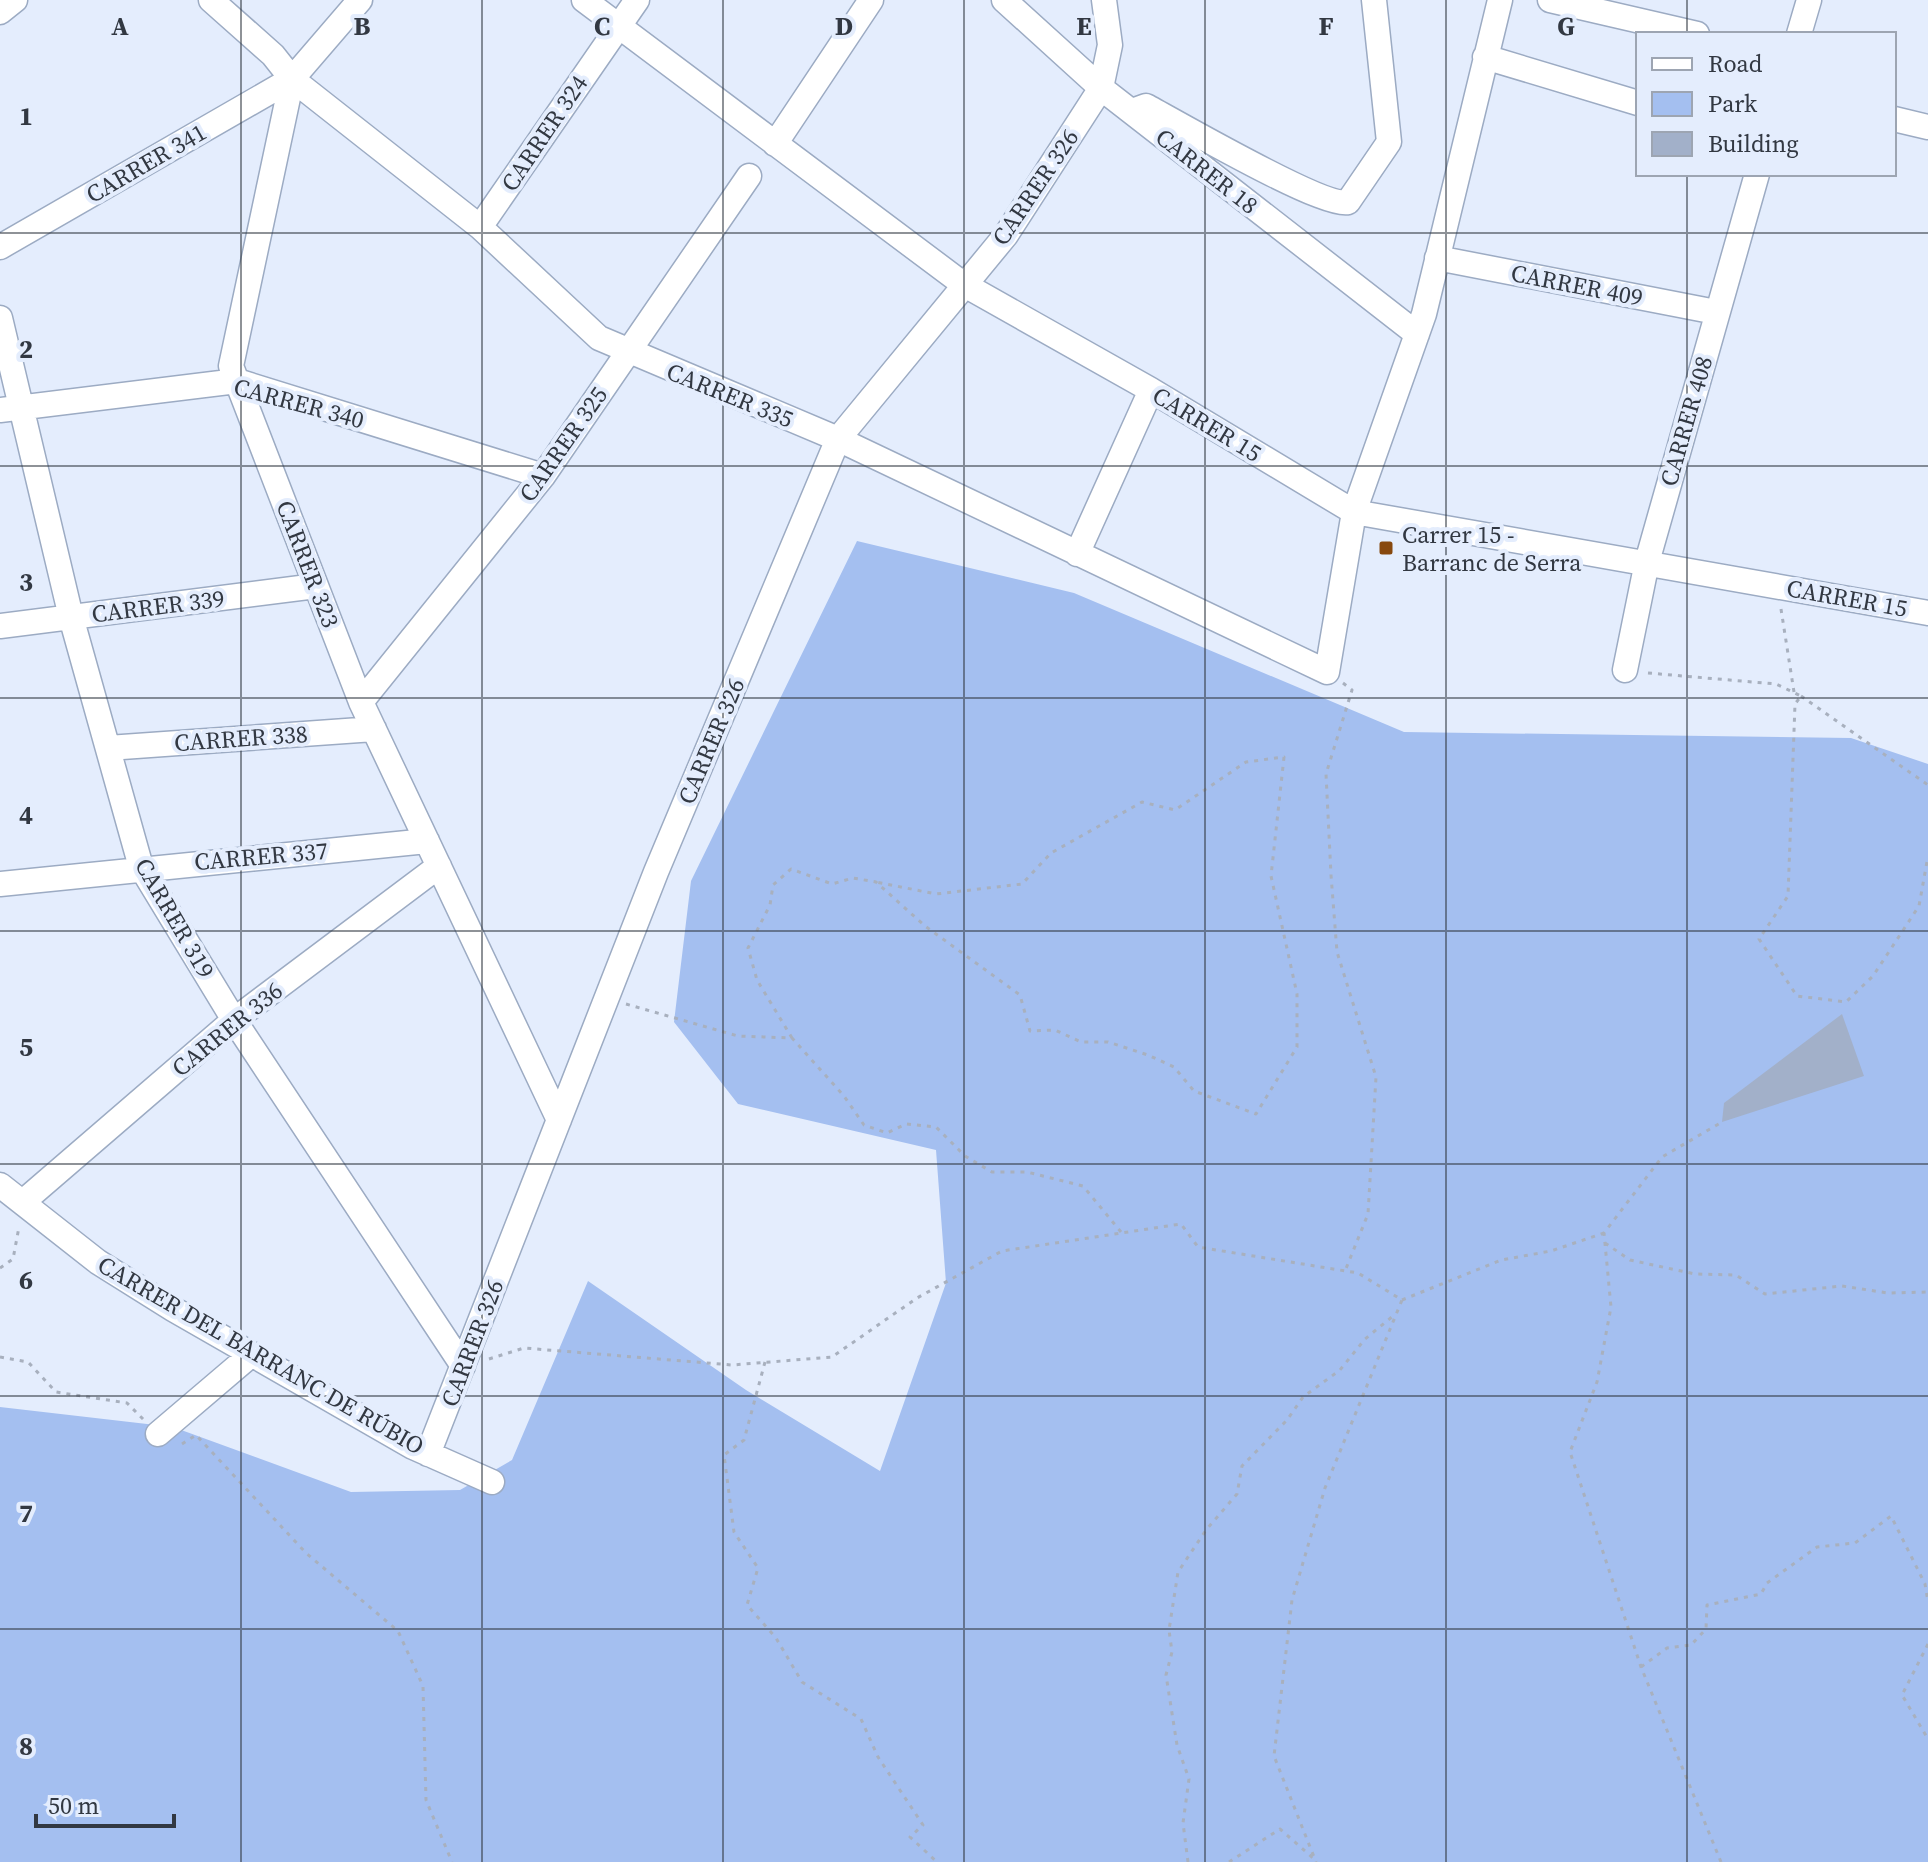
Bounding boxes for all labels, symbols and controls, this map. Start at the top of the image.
text: A [111,8,129,44]
text: B [354,8,371,44]
text: C [594,8,610,44]
text: D [835,8,853,44]
text: E [1076,8,1092,44]
text: F [1318,8,1334,44]
text: G [1557,8,1575,44]
legend [1636,32,1896,176]
text: Road [1708,47,1763,80]
street label: CARRER 324 [493,68,595,198]
text: Park [1708,87,1758,120]
text: 1 [19,98,33,134]
street label: CARRER 341 [80,115,212,211]
street label: CARRER 18 [1149,121,1265,221]
street label: CARRER 326 [984,122,1086,252]
text: Building [1708,127,1799,160]
street label: CARRER 409 [1508,256,1646,314]
text: 2 [19,331,33,367]
street label: CARRER 408 [1652,352,1720,490]
street label: CARRER 335 [662,355,798,435]
street label: CARRER 340 [230,370,368,436]
street label: CARRER 15 [1146,378,1268,470]
street label: CARRER 325 [511,380,615,508]
street label: CARRER 323 [269,496,347,632]
place label: Carrer 15 - Barranc de Serra [1402,518,1582,579]
marker: Carrer 15 - Barranc de Serra [1377,539,1395,557]
text: 3 [19,564,33,600]
street label: CARRER 15 [1784,571,1910,625]
street label: CARRER 339 [90,581,226,631]
street label: CARRER 326 [670,673,752,809]
street label: CARRER 338 [173,717,309,759]
text: 4 [19,797,33,833]
street label: CARRER 337 [193,834,329,878]
street label: CARRER 319 [127,852,223,984]
street label: CARRER 336 [165,974,289,1084]
text: 5 [19,1029,33,1065]
street label: CARRER DEL BARRANC DE RÚBIO [92,1248,430,1462]
text: 6 [19,1262,33,1298]
street label: CARRER 326 [433,1275,511,1411]
text: 7 [19,1495,33,1531]
text: 8 [19,1728,33,1764]
scale bar [36,1778,174,1828]
text: 50 m [48,1789,99,1822]

